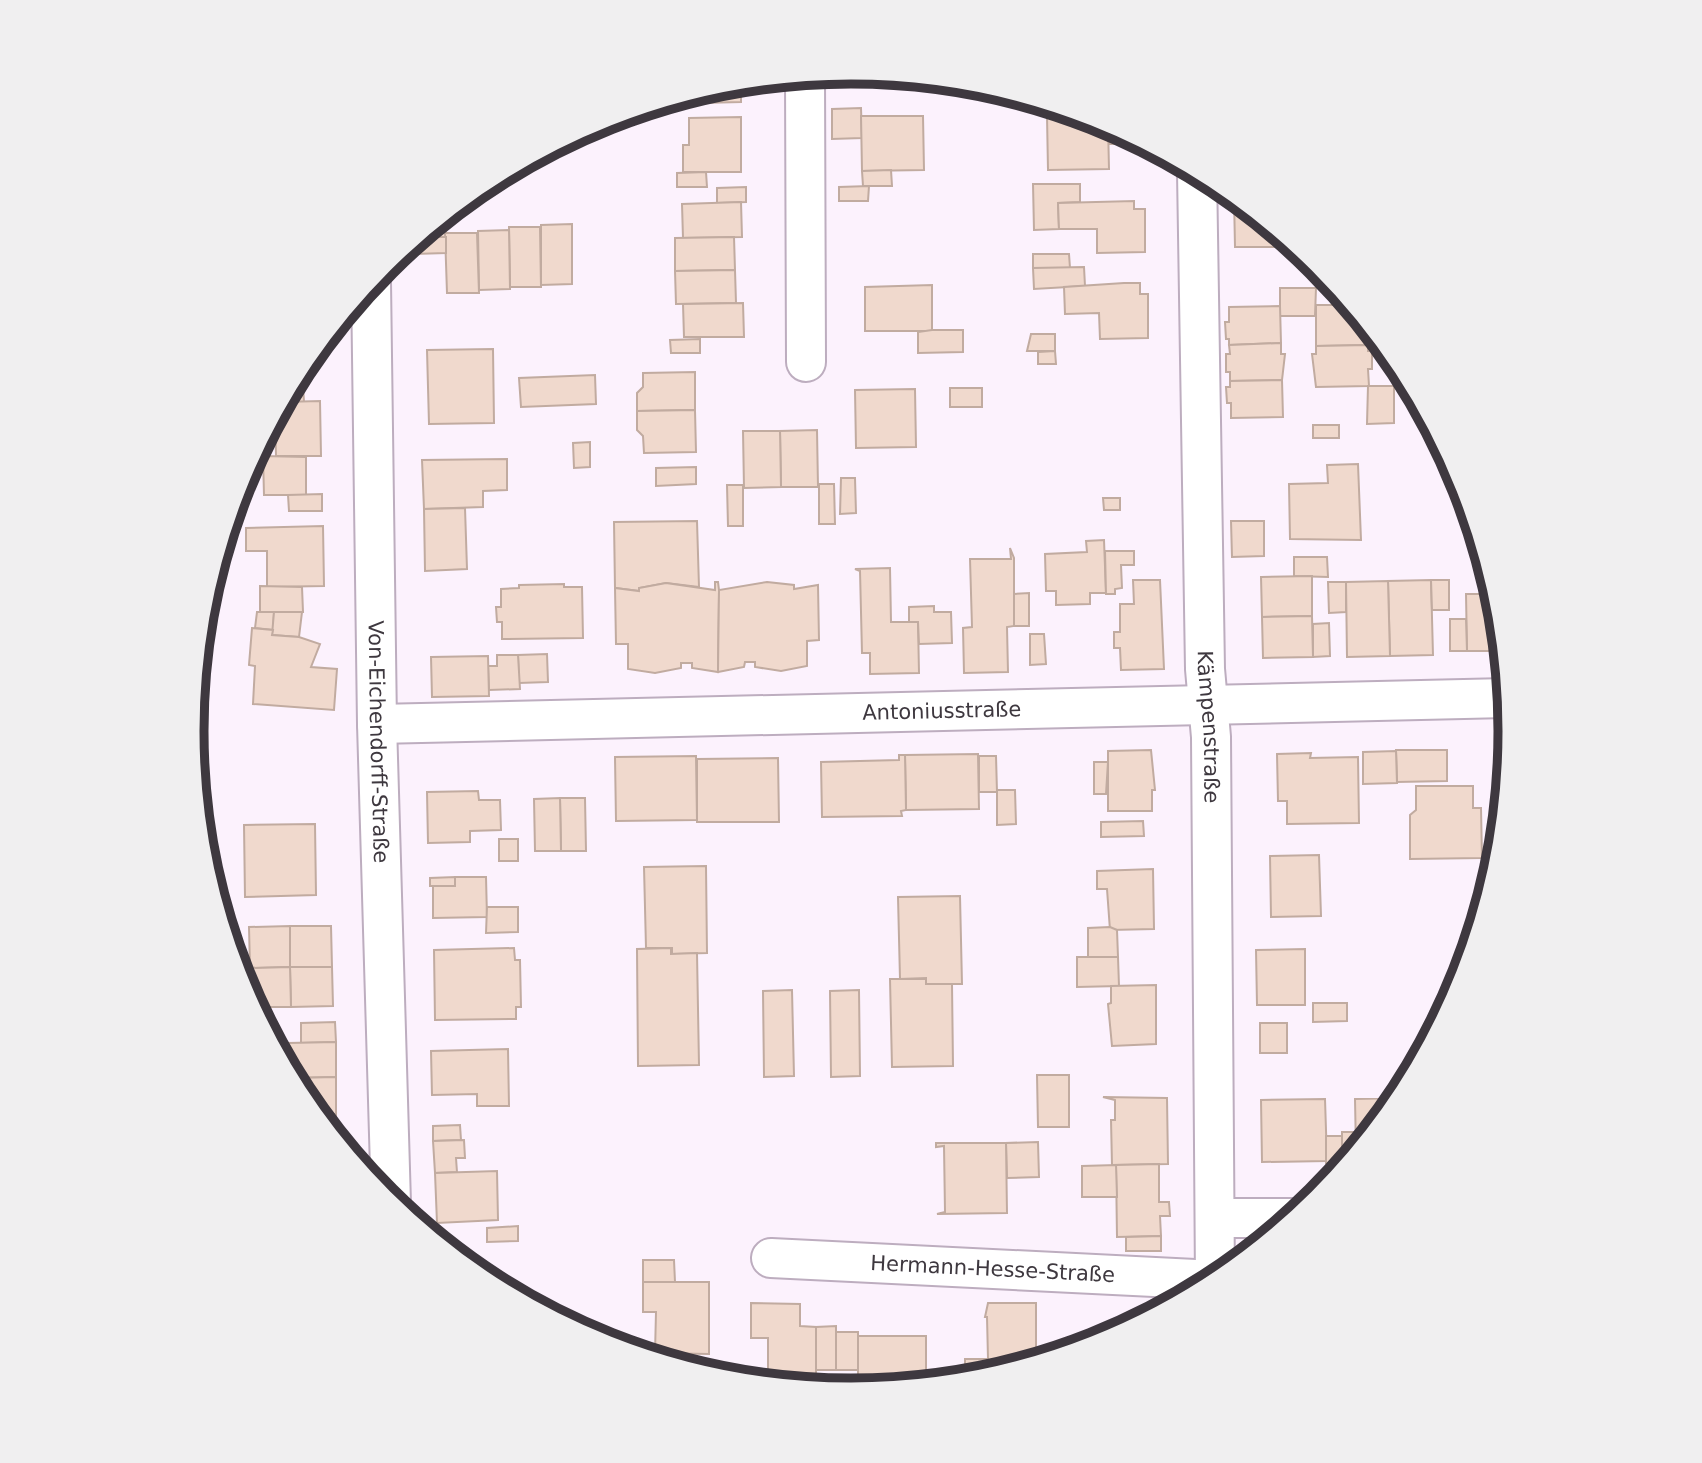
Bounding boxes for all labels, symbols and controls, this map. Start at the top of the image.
street label: Von-Eichendorff-Straße [364,620,393,864]
street label: Kämpenstraße [1193,650,1223,803]
street label: Antoniusstraße [862,697,1022,725]
street label: Hermann-Hesse-Straße [870,1251,1116,1287]

